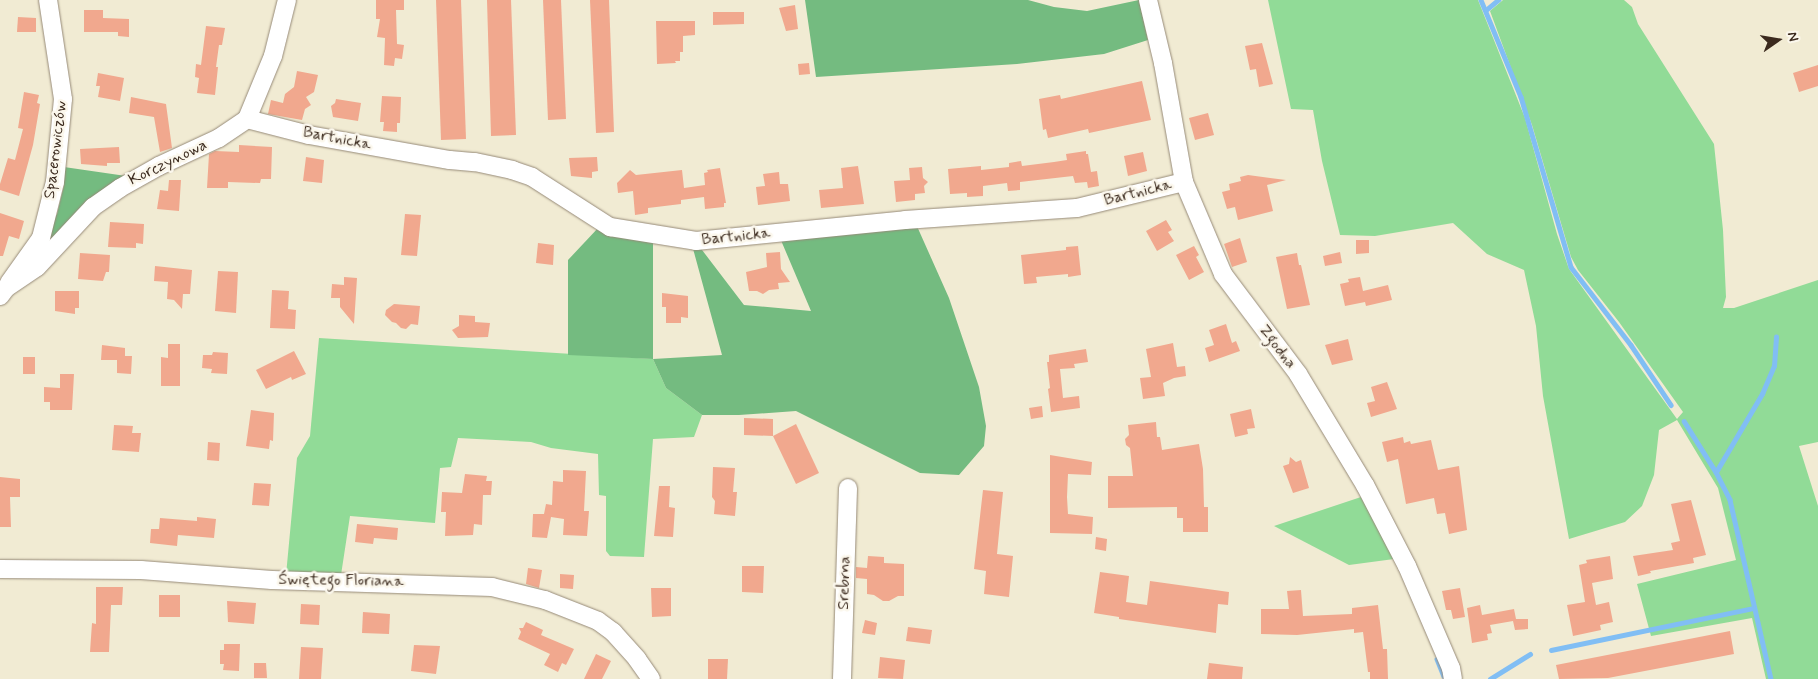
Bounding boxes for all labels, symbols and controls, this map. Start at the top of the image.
north arrow [1753,15,1803,65]
text: N [1783,30,1802,43]
street label: Spacerowiczów [40,100,72,200]
street label: Bartnicka [301,123,373,155]
street label: Korczynowa [126,136,210,190]
street label: Bartnicka [1102,175,1174,211]
street label: Bartnicka [701,224,771,250]
street label: Zgodna [1254,321,1300,373]
street label: Srebrna [834,556,856,610]
street label: Świętego Floriana [279,570,403,592]

